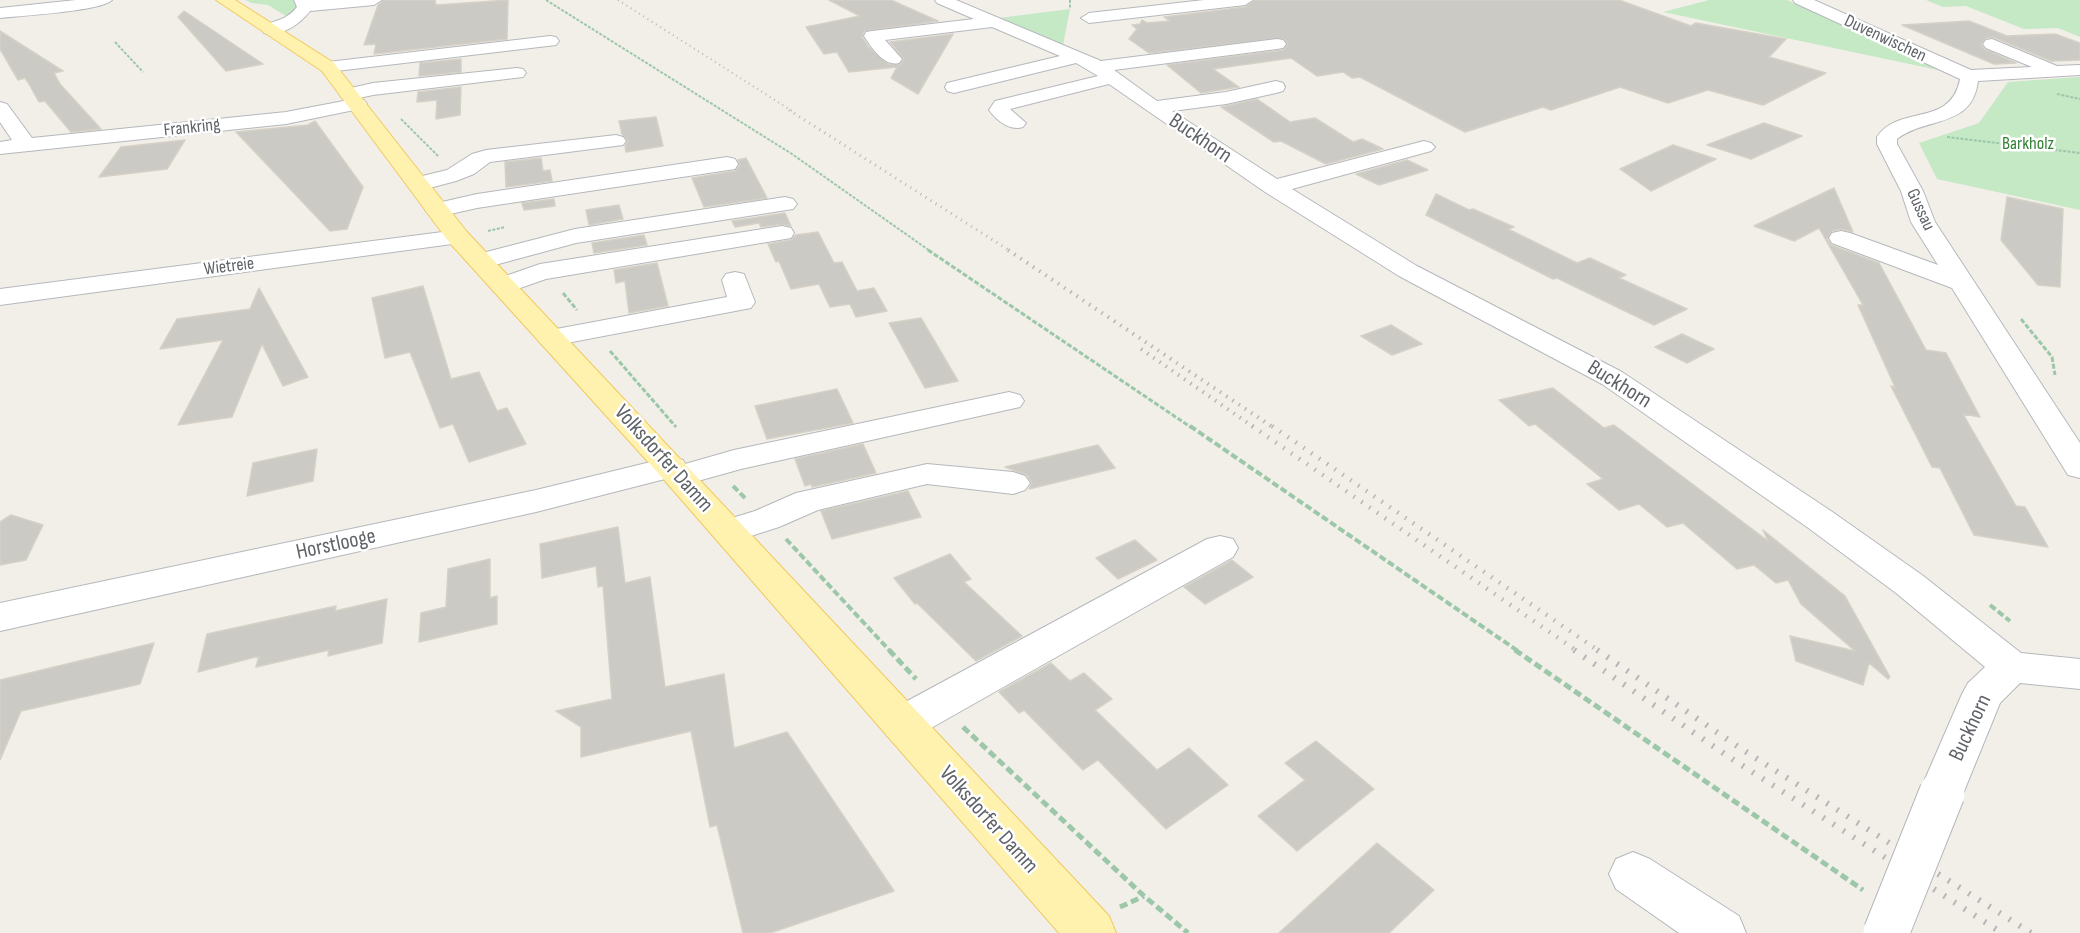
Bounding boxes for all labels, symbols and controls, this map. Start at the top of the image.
street label: Duvenwischen [1841,11,1929,67]
street label: Buckhorn [1163,108,1237,170]
street label: Frankring [163,114,221,142]
park label: Barkholz [2002,133,2054,155]
street label: Gussau [1901,186,1939,234]
street label: Wietreie [203,253,255,281]
street label: Buckhorn [1582,355,1656,415]
street label: Volksdorfer Damm [608,400,718,518]
street label: Horstlooge [294,524,378,566]
street label: Buckhorn [1944,690,1998,766]
street label: Volksdorfer Damm [933,761,1043,879]

